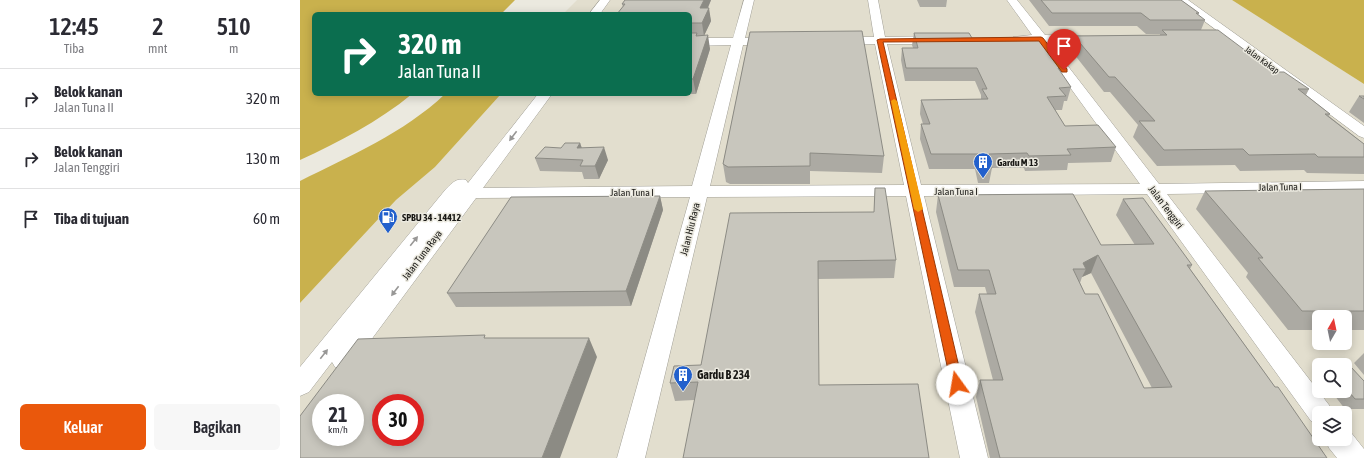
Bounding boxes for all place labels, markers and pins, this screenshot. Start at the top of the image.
pin [1047,29,1081,70]
building icon: Gardu M 13 [972,151,994,179]
place label: Gardu M 13 [997,157,1039,168]
fuel station icon: SPBU 34 - 14412 [377,206,399,234]
place label: SPBU 34 - 14412 [402,212,462,223]
building icon: Gardu B 234 [672,364,694,392]
place label: Gardu B 234 [697,368,750,382]

